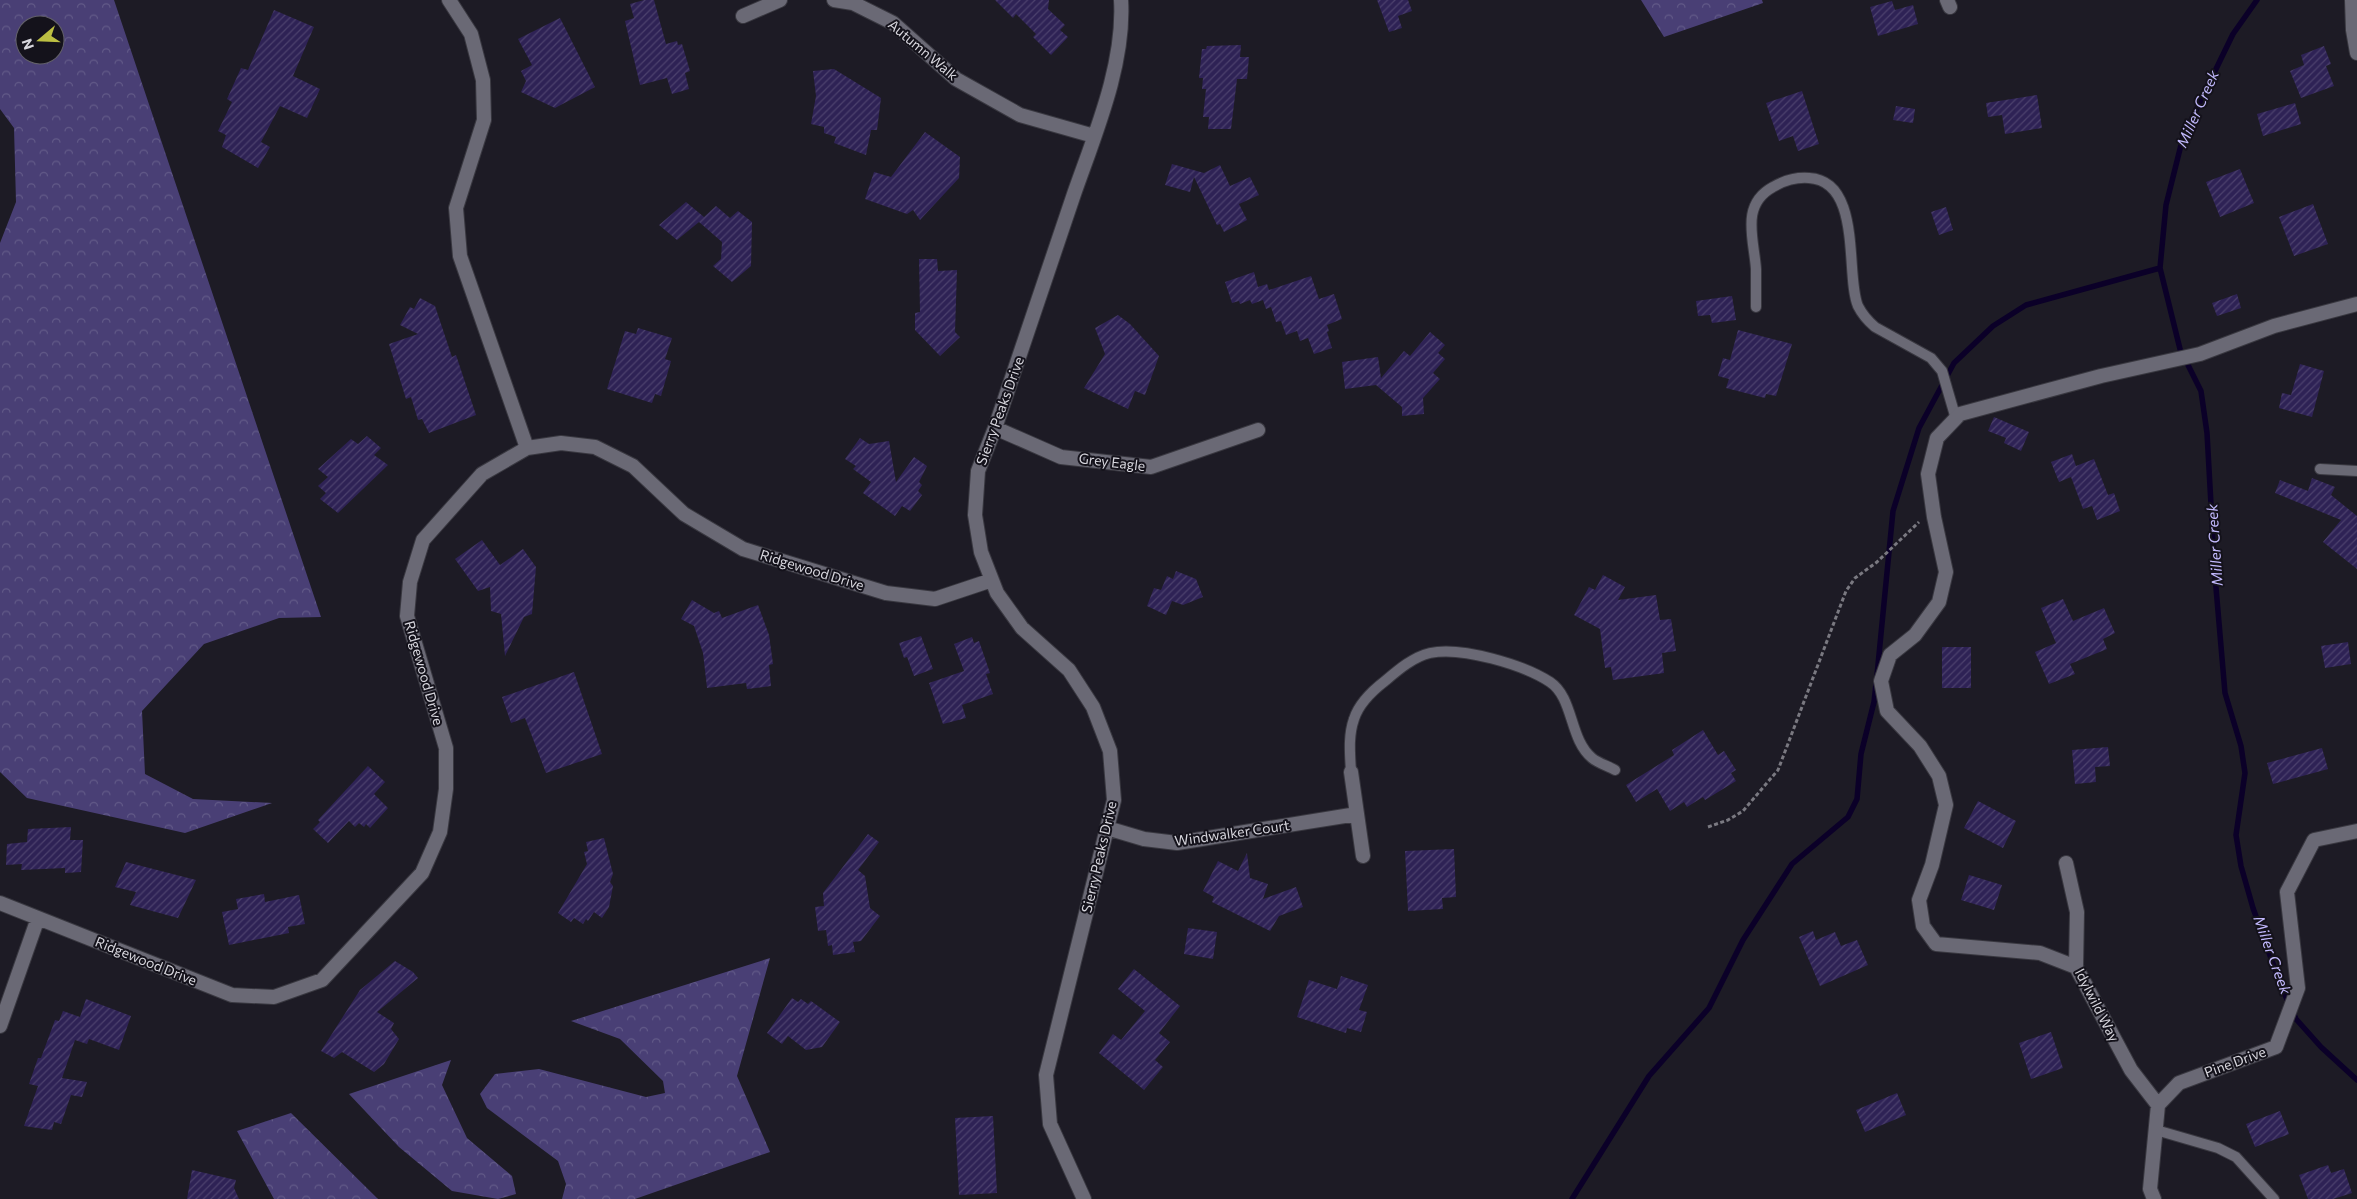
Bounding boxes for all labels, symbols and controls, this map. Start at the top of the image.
north arrow [15,15,65,65]
street label: Autumn Walk [885,16,962,84]
text: N [17,37,37,52]
water label: Miller Creek [2172,66,2222,150]
street label: Sierry Peaks Drive [972,354,1027,467]
street label: Grey Eagle [1078,449,1146,474]
water label: Miller Creek [2202,502,2226,587]
street label: Ridgewood Drive [758,546,866,593]
street label: Ridgewood Drive [401,619,448,727]
street label: Sierry Peaks Drive [1077,799,1120,914]
street label: Windwalker Court [1173,816,1291,849]
water label: Miller Creek [2250,913,2296,997]
street label: Ridgewood Drive [93,932,199,989]
street label: Idylwild Way [2072,965,2123,1044]
street label: Pine Drive [2202,1043,2268,1081]

